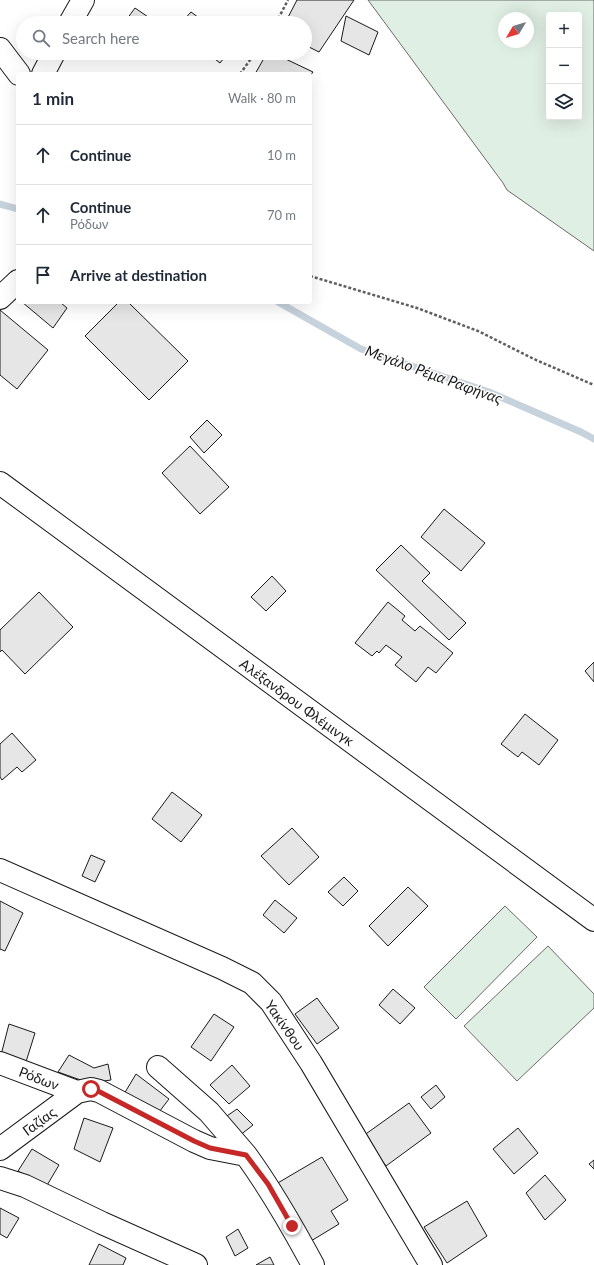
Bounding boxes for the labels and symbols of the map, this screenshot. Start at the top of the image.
north arrow [498,12,534,48]
water label: Μεγάλο Ρέμα Ραφήνας [363,341,505,407]
street label: Αλέξανδρου Φλέμινγκ [236,655,358,750]
street label: Υακίνθου [262,997,308,1053]
street label: Ρόδων [17,1063,61,1093]
route start [82,1080,100,1098]
street label: Γαζίας [19,1103,59,1139]
route end [283,1217,301,1235]

